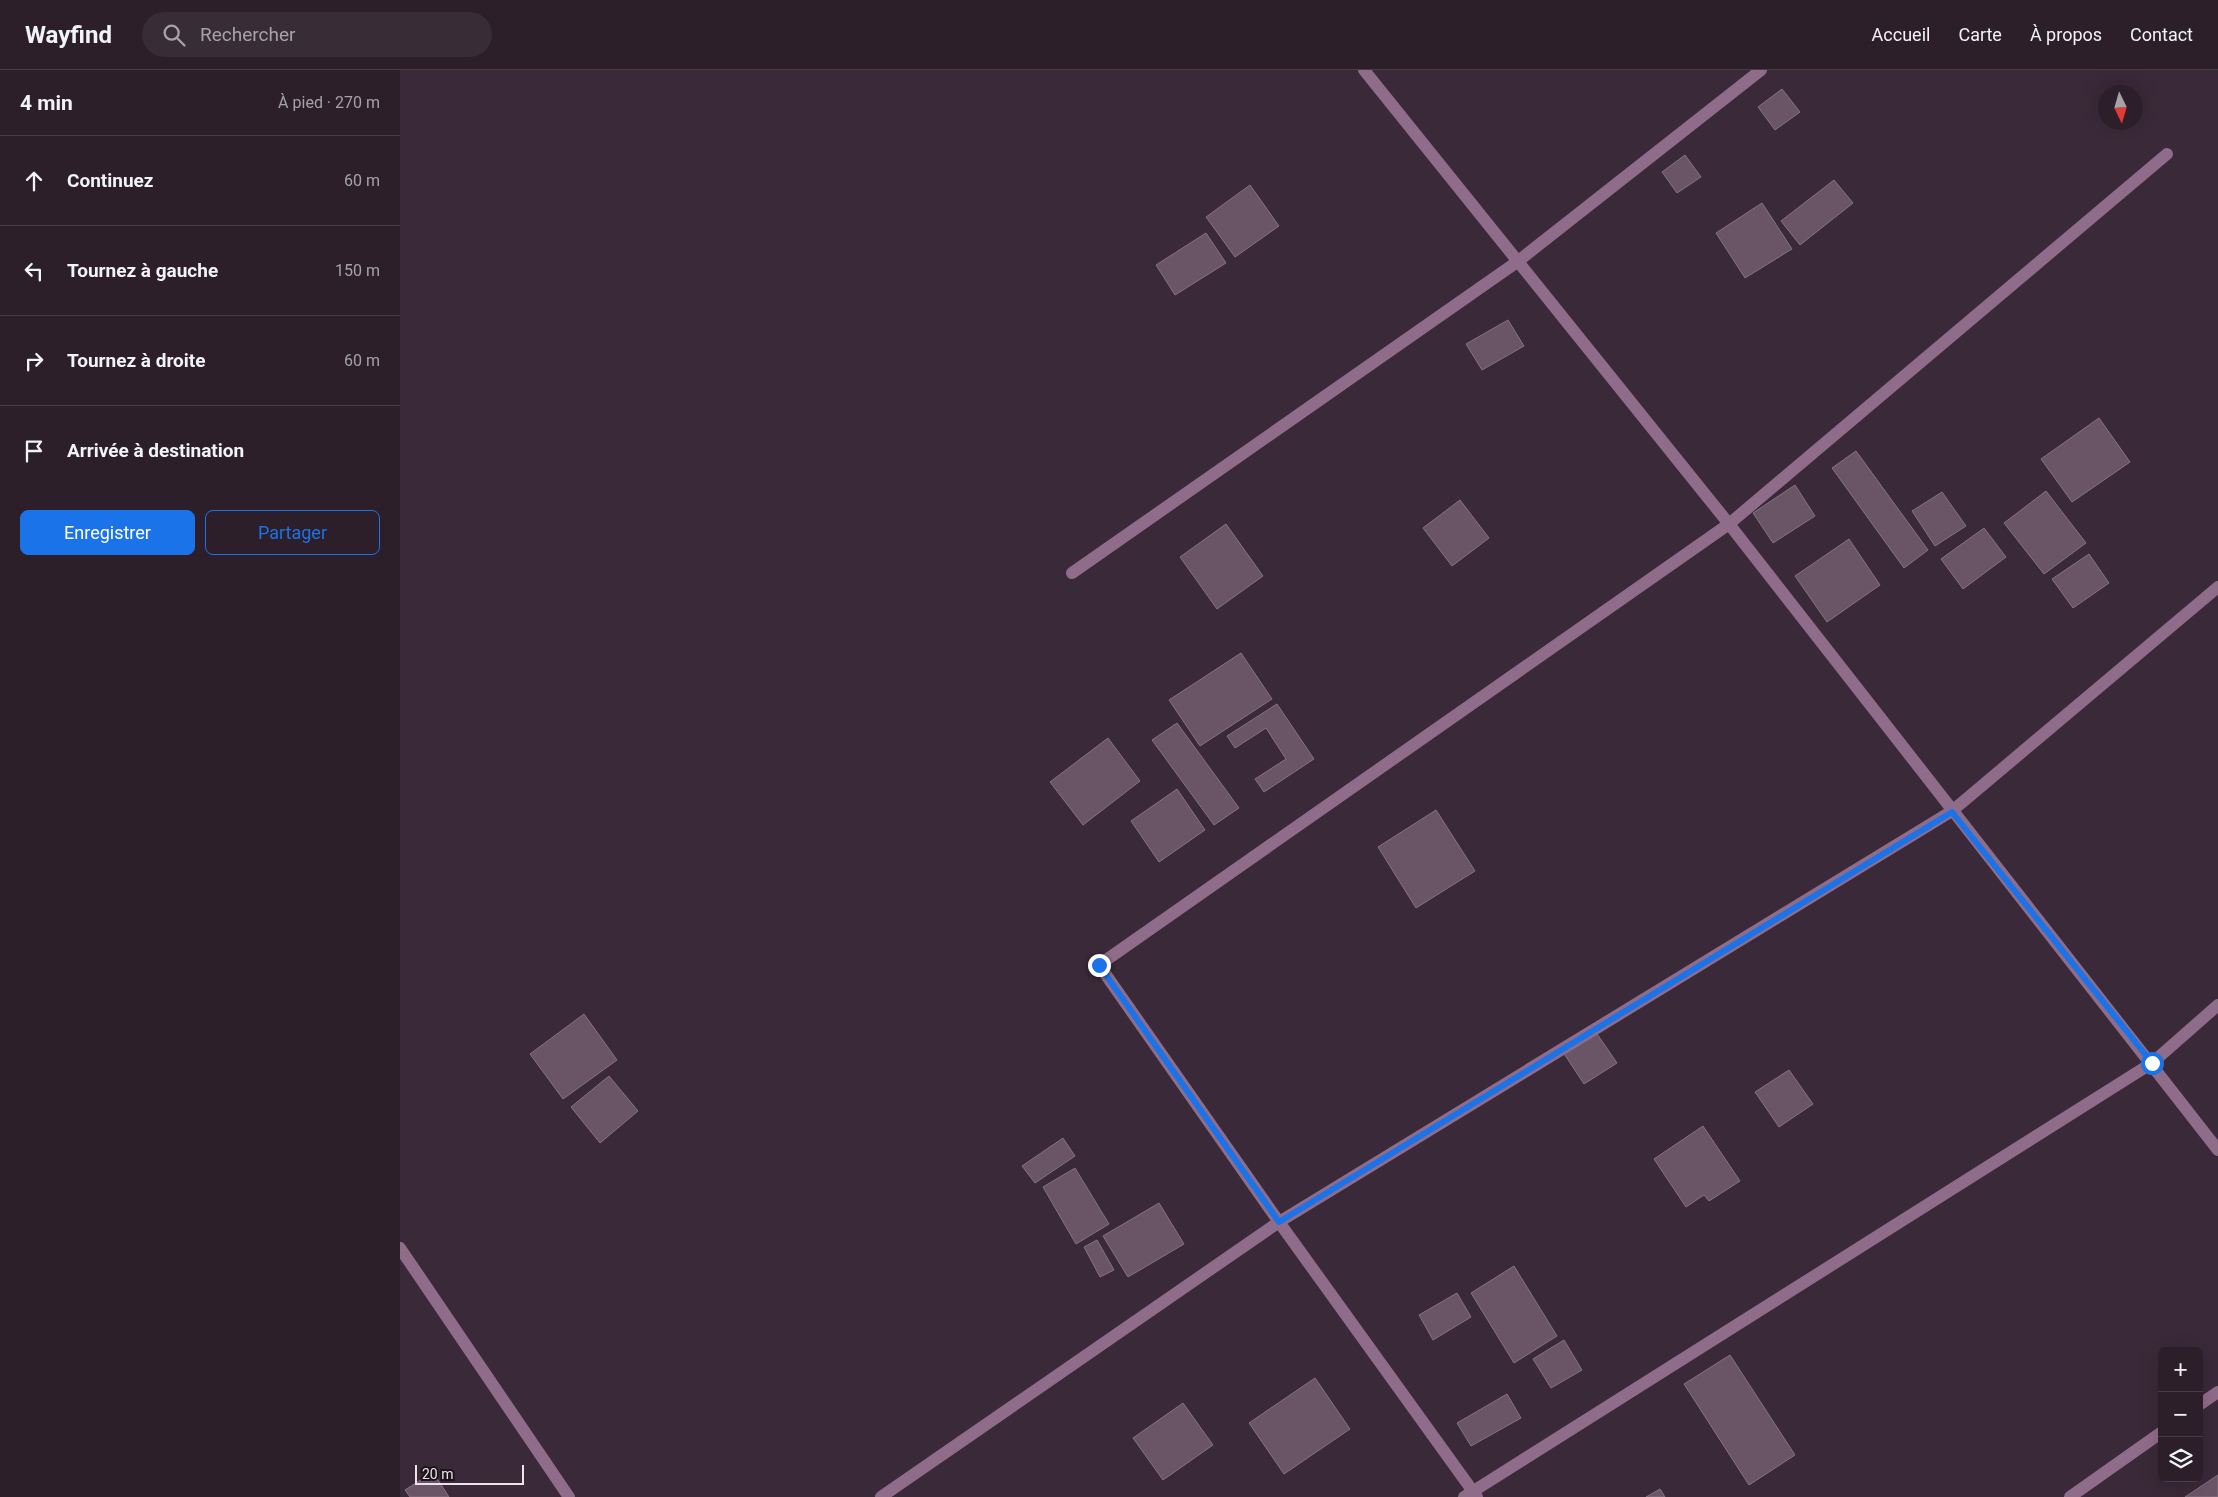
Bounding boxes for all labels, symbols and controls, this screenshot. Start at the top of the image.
search box [142,12,492,57]
text: Wayfind [25,21,112,49]
icon: search [160,21,188,49]
text: Rechercher [200,23,295,46]
text: Accueil [1872,24,1930,45]
text: Carte [1958,24,2002,45]
text: À propos [2030,24,2102,45]
text: Contact [2130,24,2193,45]
north arrow [2098,85,2143,130]
text: 4 min [20,91,73,115]
text: À pied · 270 m [278,93,380,112]
icon: ahead [20,167,48,195]
text: Continuez [67,169,153,192]
text: 60 m [344,171,380,190]
icon: left [20,257,48,285]
text: Tournez à gauche [67,259,218,282]
text: 150 m [335,261,380,280]
icon: right [20,347,48,375]
text: Tournez à droite [67,349,206,372]
text: 60 m [344,351,380,370]
icon: arrive [20,437,48,465]
text: Arrivée à destination [67,439,244,462]
button: Enregistrer [20,510,195,555]
button: Partager [205,510,380,555]
route end [1088,954,1111,977]
route start [2141,1052,2164,1075]
map controls [2158,1347,2203,1482]
button: + [2158,1347,2203,1392]
button: − [2158,1392,2203,1437]
button: layers [2158,1437,2203,1482]
scale bar [415,1462,524,1485]
text: 20 m [422,1466,454,1482]

